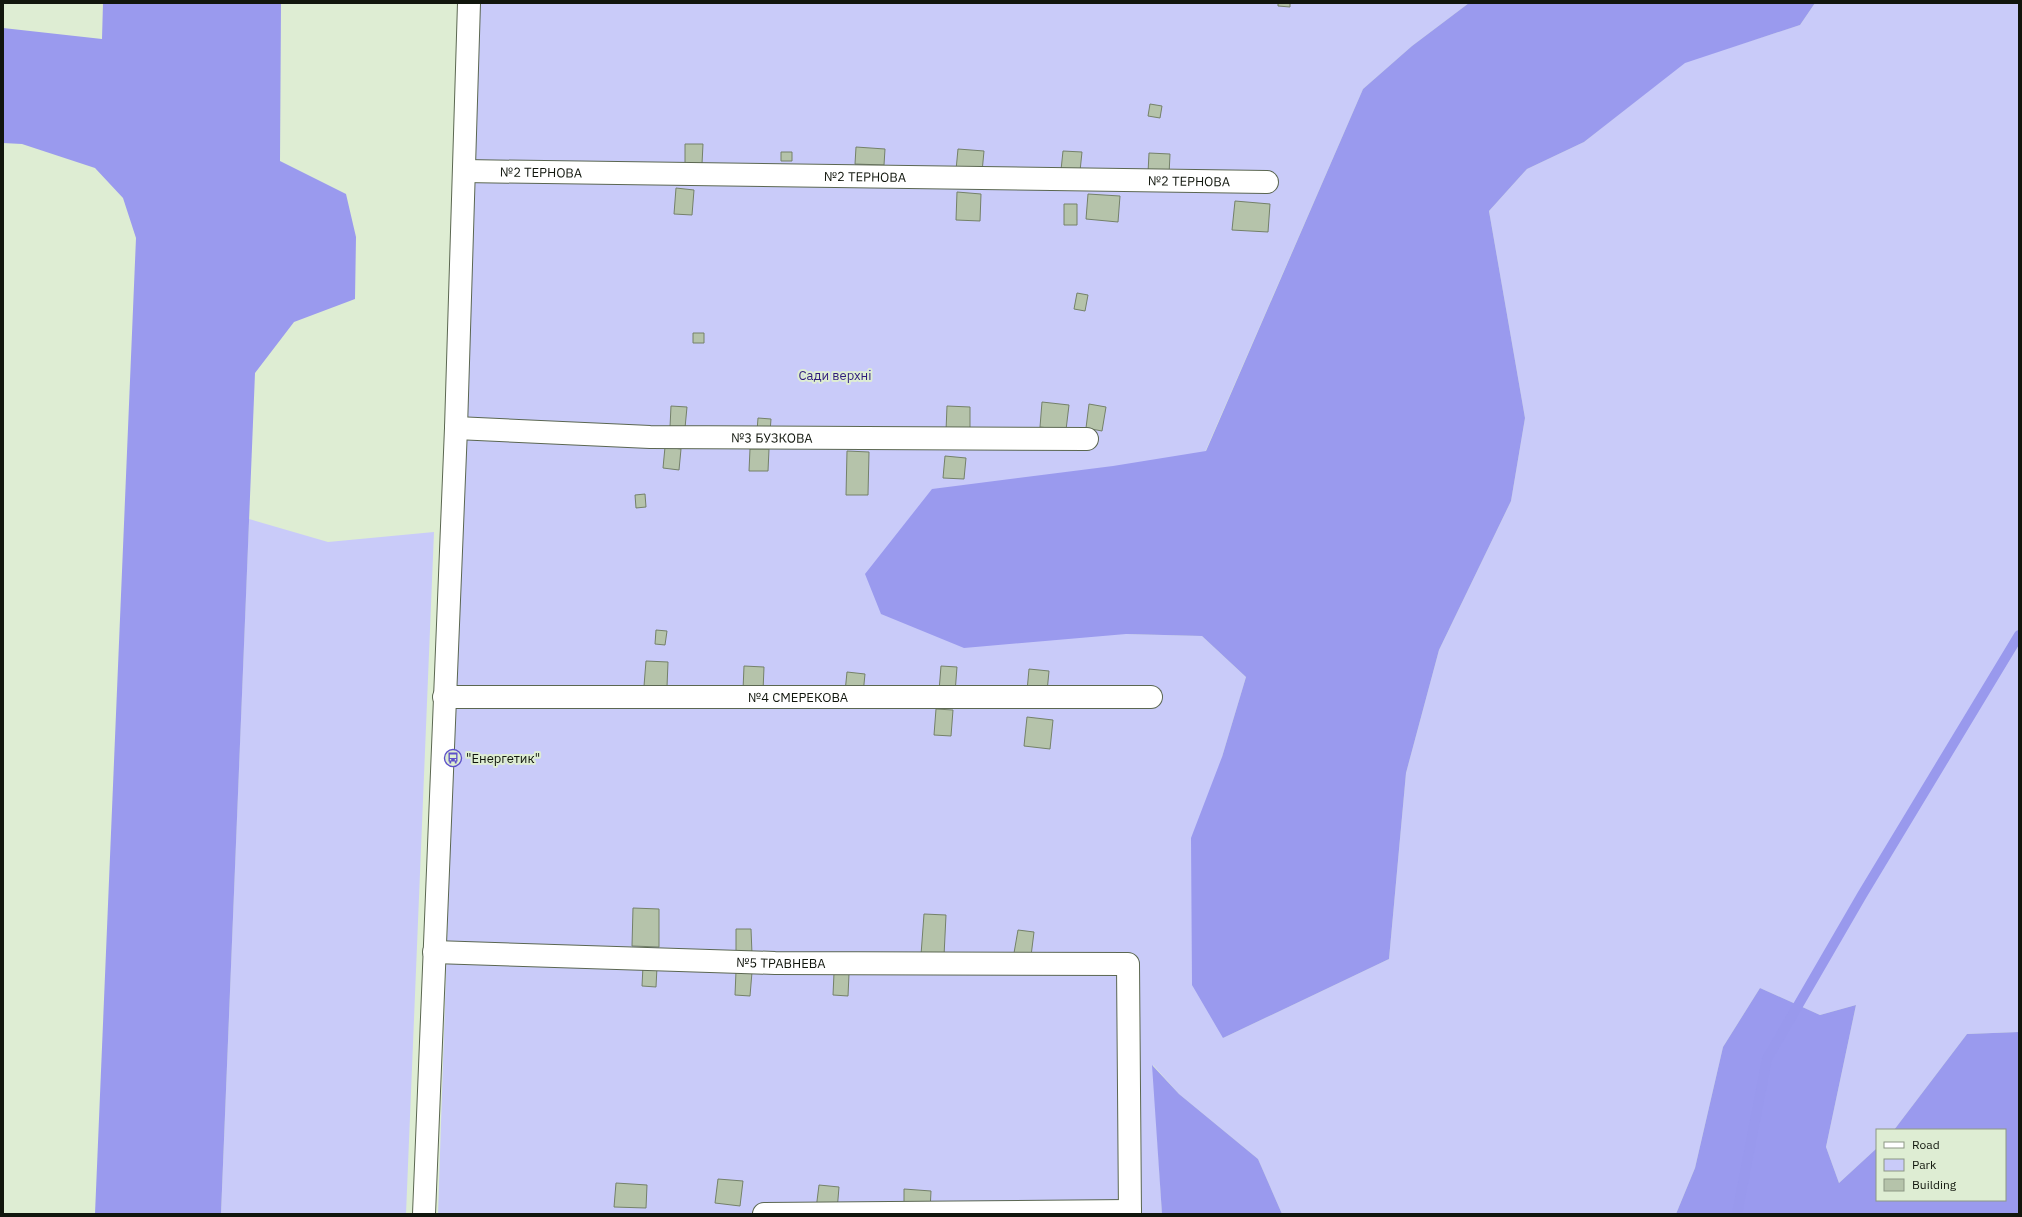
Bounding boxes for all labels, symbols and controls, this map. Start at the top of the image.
street label: №2 ТЕРНОВА [500,163,583,181]
street label: №2 ТЕРНОВА [824,167,907,186]
street label: №2 ТЕРНОВА [1148,172,1231,190]
park label: Сади верхні [798,367,872,384]
street label: №3 БУЗКОВА [731,429,813,446]
street label: №4 СМЕРЕКОВА [748,689,849,706]
bus stop icon: "Енергетик" [443,748,463,768]
place label: "Енергетик" [466,750,540,767]
street label: №5 ТРАВНЕВА [736,953,826,972]
legend [1876,1129,2006,1201]
text: Road [1912,1137,1940,1152]
text: Park [1912,1157,1937,1172]
text: Building [1912,1177,1957,1192]

